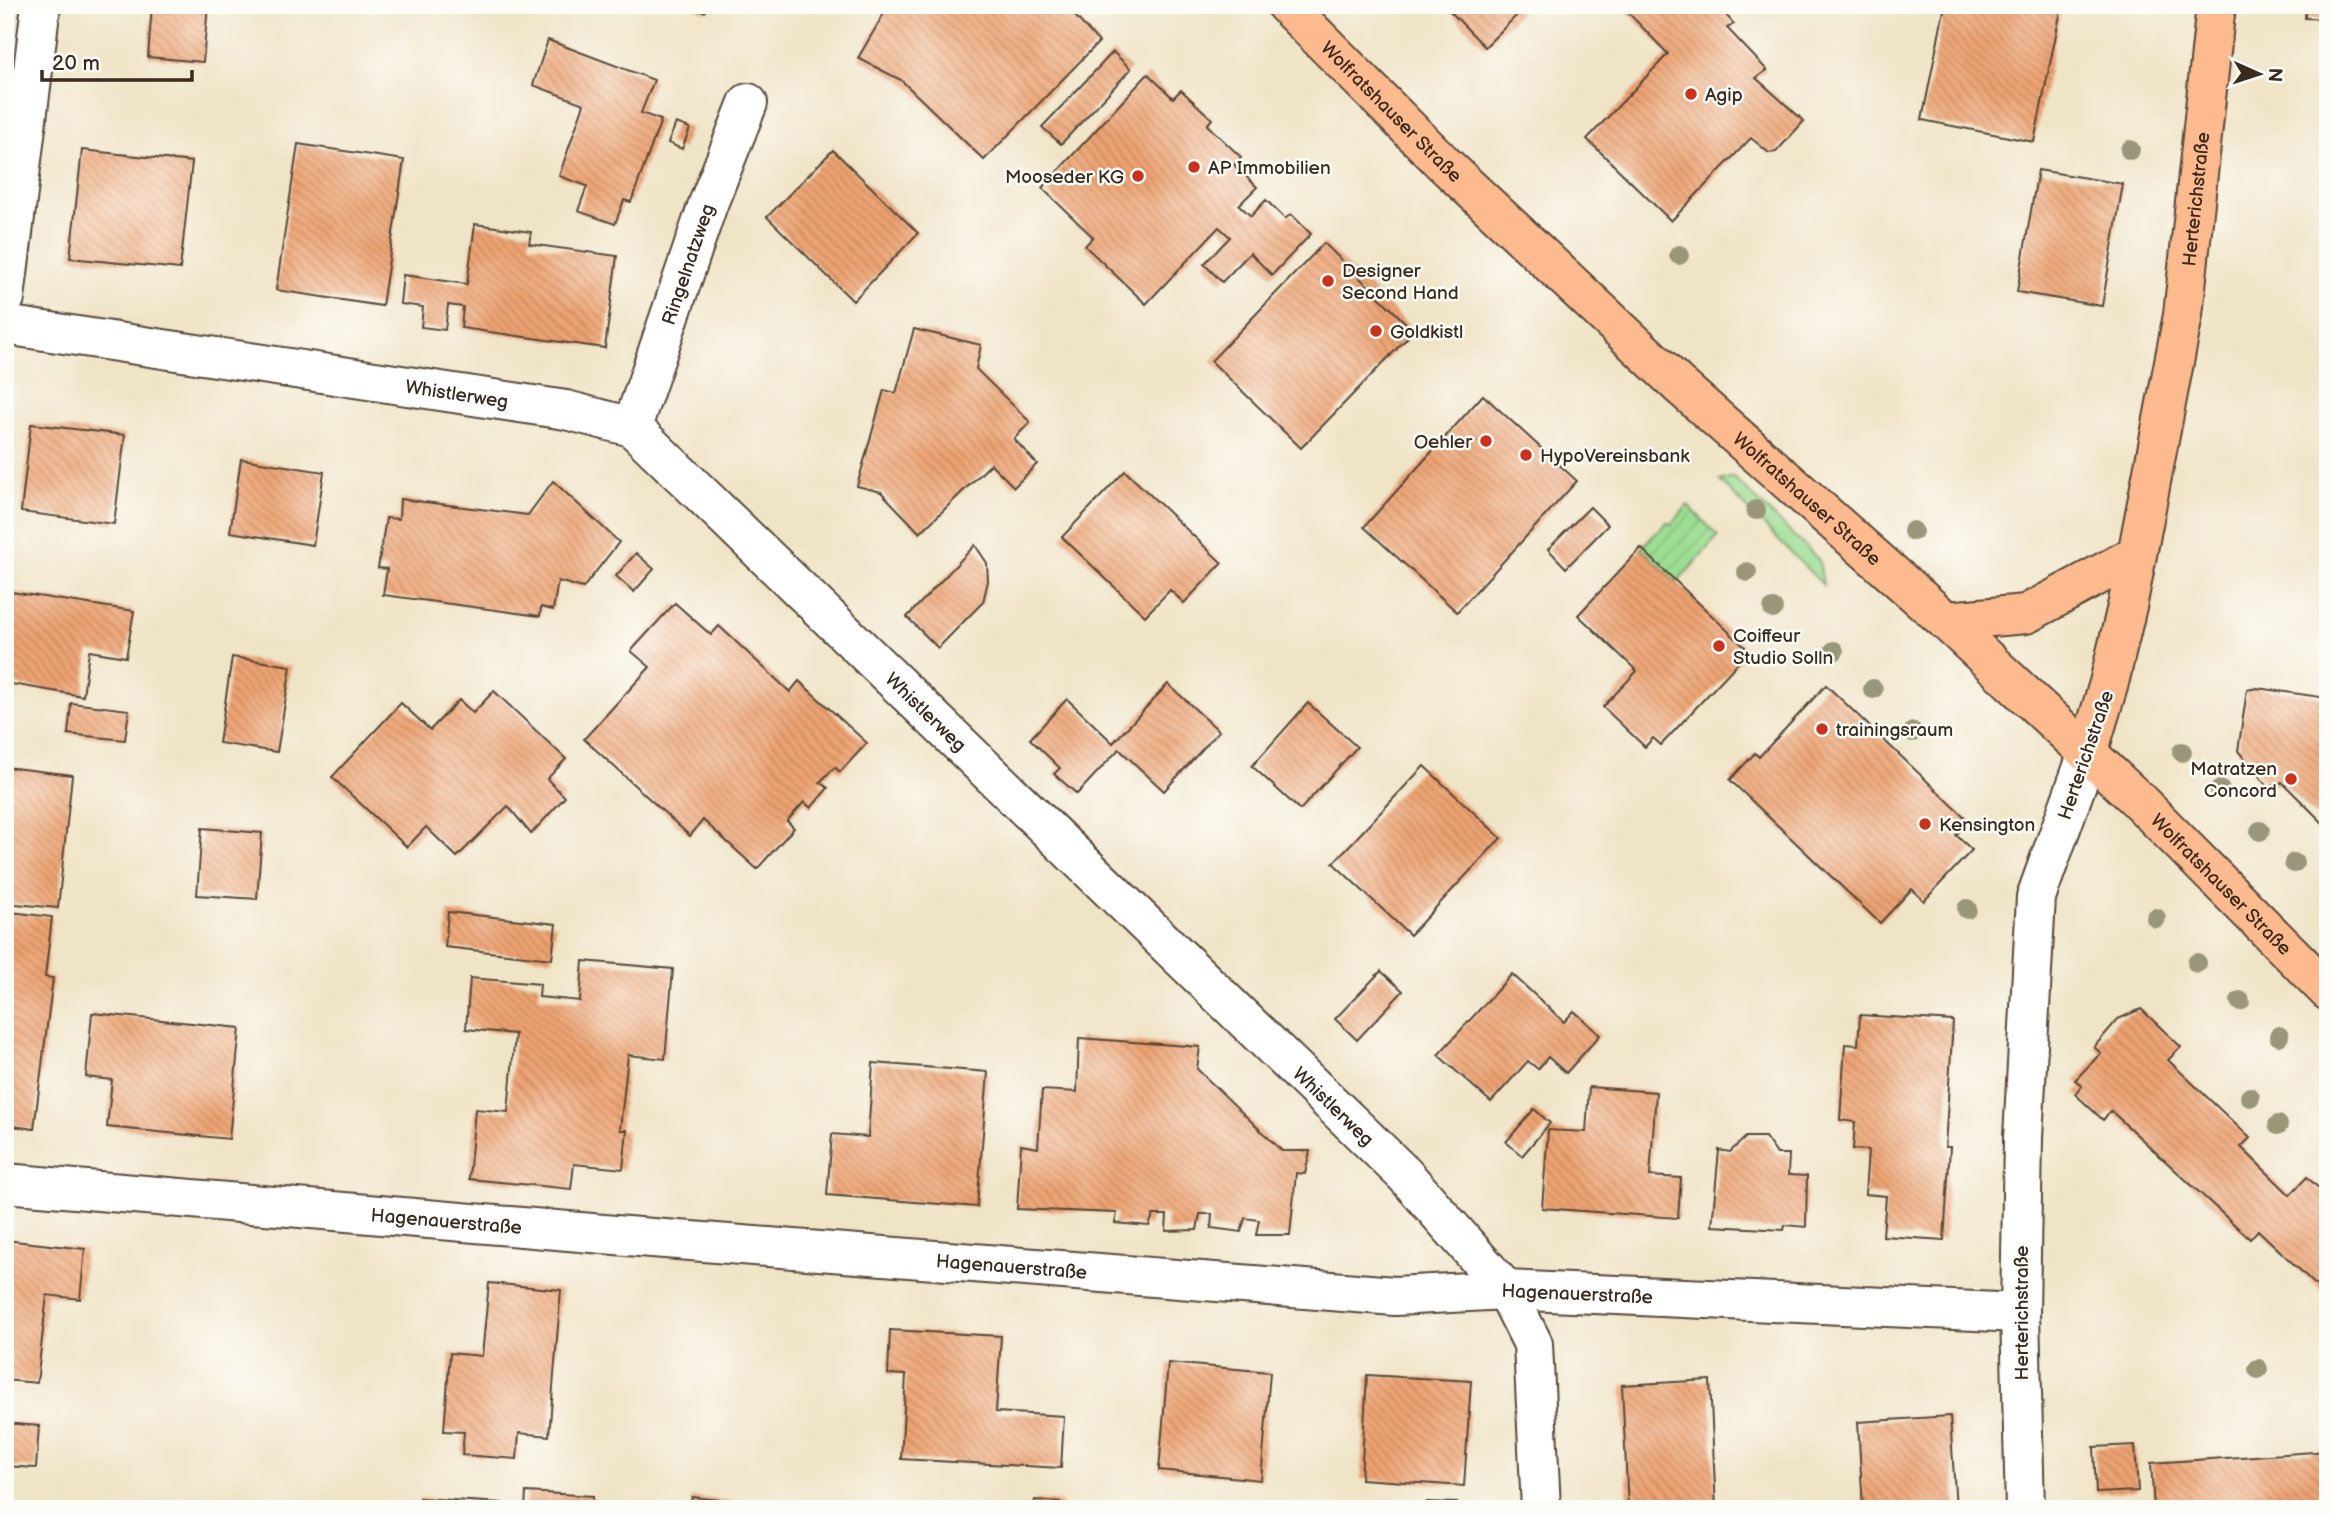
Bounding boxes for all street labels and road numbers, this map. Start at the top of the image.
street label: Wolfratshauser Straße [1315,37,1466,188]
street label: Herterichstraße [2178,131,2215,268]
street label: Ringelnatzweg [658,201,720,328]
street label: Whistlerweg [404,376,510,414]
street label: Wolfratshauser Straße [1727,428,1885,571]
street label: Whistlerweg [880,668,971,757]
street label: Herterichstraße [2054,688,2119,823]
street label: Wolfratshauser Straße [2145,809,2296,961]
street label: Whistlerweg [1287,1063,1378,1151]
street label: Hagenauerstraße [370,1204,523,1240]
street label: Herterichstraße [2011,1245,2034,1381]
street label: Hagenauerstraße [935,1250,1088,1285]
street label: Hagenauerstraße [1501,1280,1653,1310]

